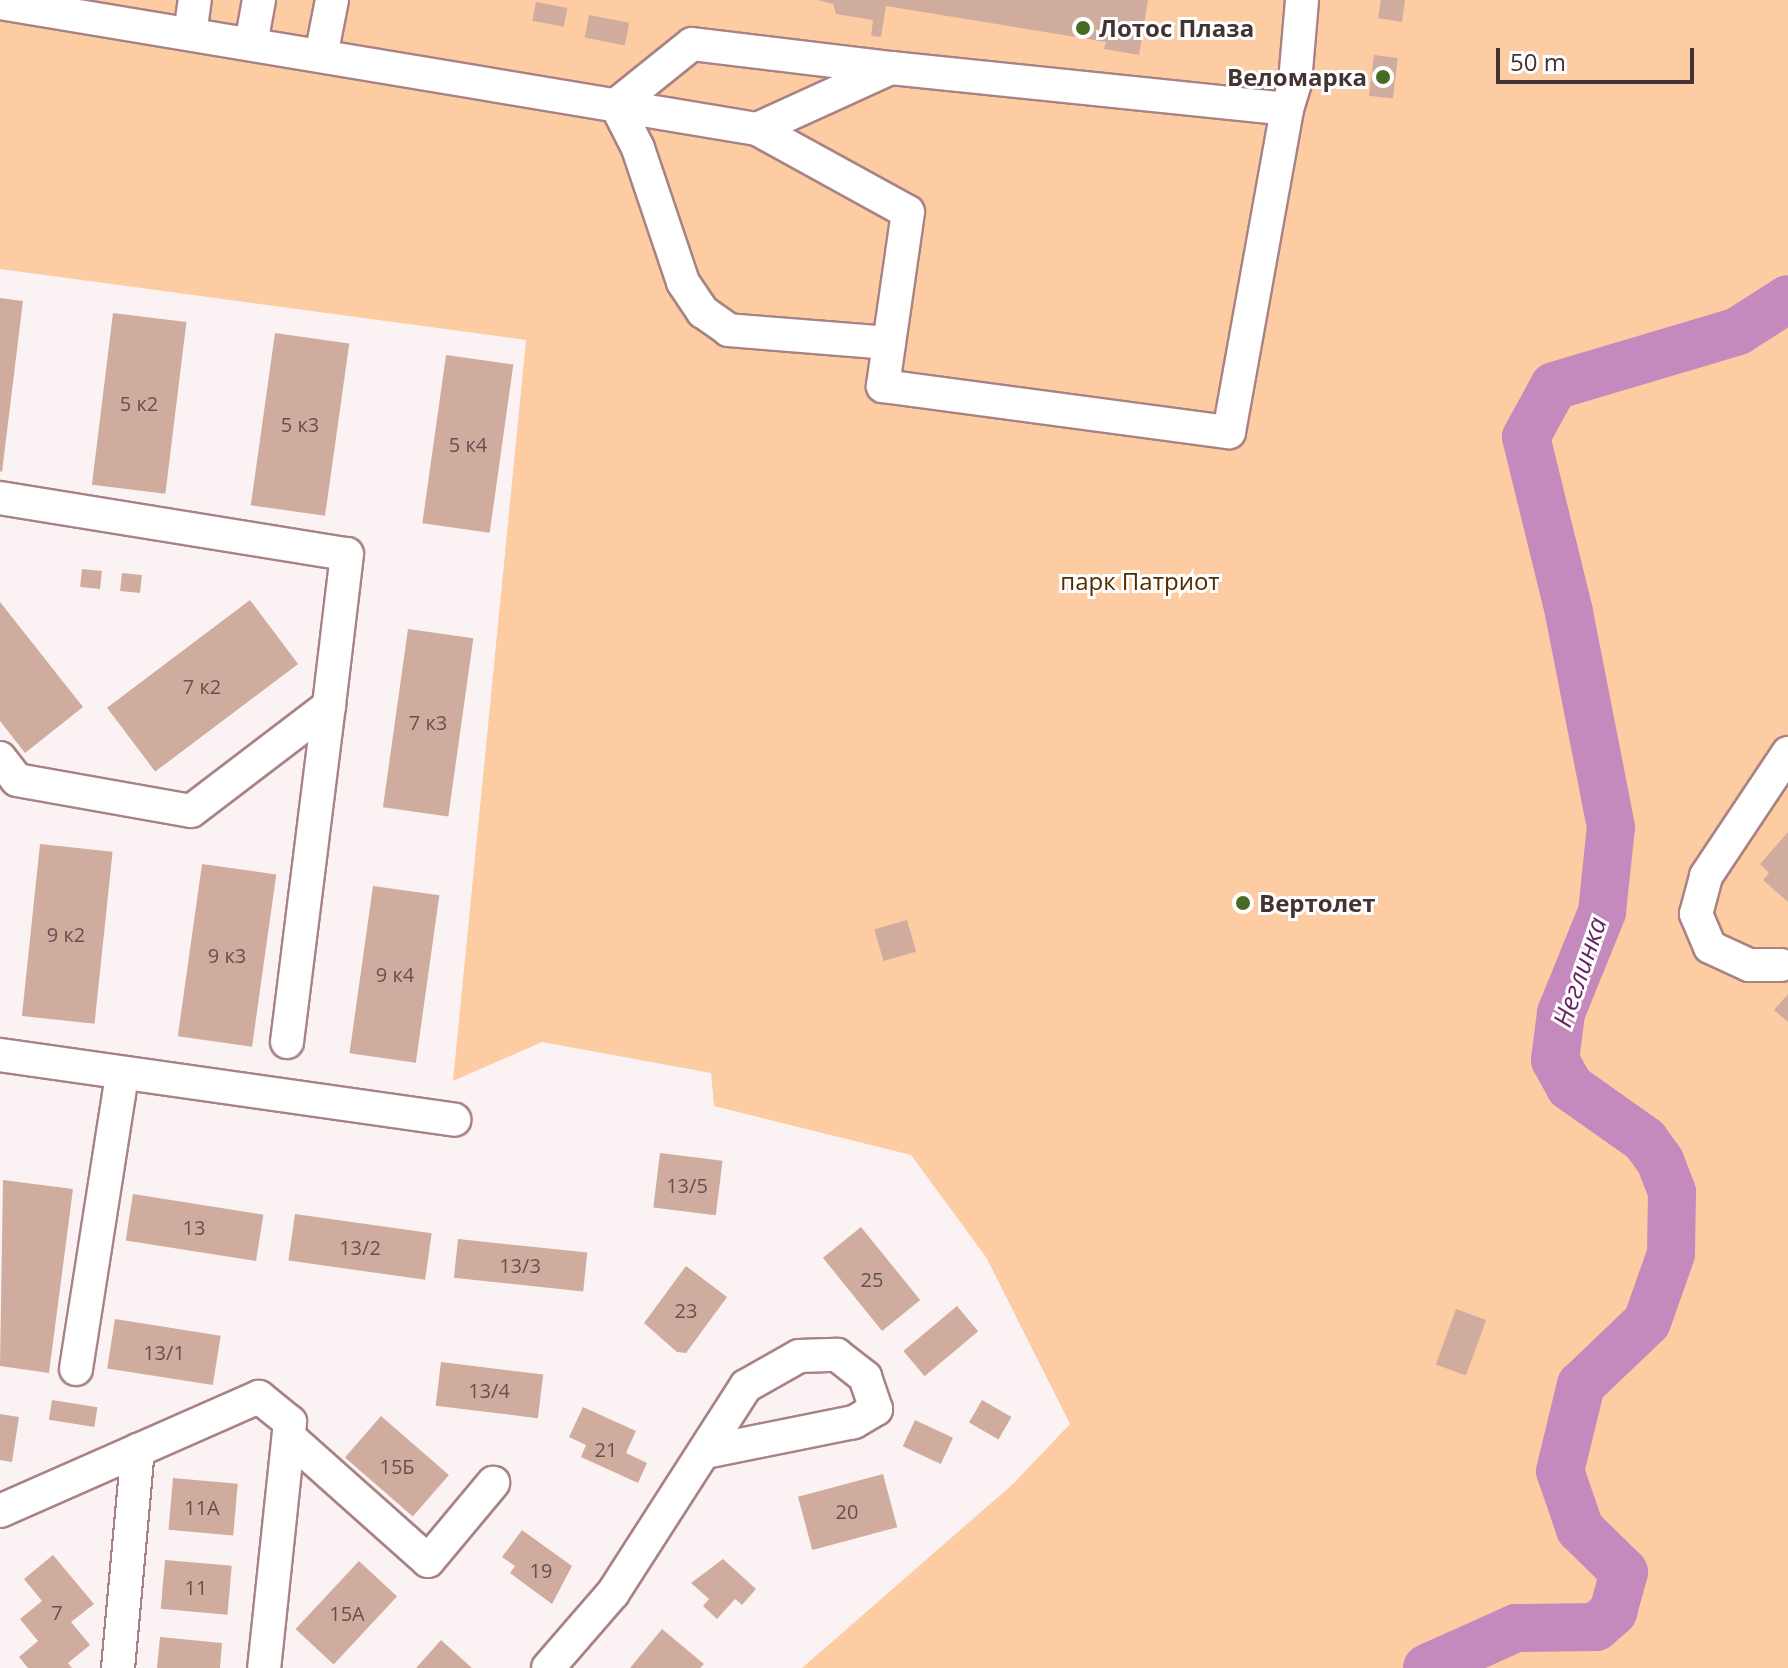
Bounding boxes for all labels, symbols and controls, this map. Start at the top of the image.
place label: Лотос Плаза [1099,14,1254,42]
marker: Лотос Плаза [1074,19,1092,37]
scale bar [1500,32,1698,82]
text: 50 m [1510,45,1566,78]
place label: Веломарка [1227,63,1367,91]
marker: Веломарка [1374,68,1392,86]
house number: 5 к2 [120,391,158,415]
house number: 5 к3 [281,412,319,436]
house number: 5 к4 [449,432,487,456]
park label: парк Патриот [1060,567,1220,595]
house number: 7 к2 [183,674,221,698]
house number: 7 к3 [409,710,447,734]
place label: Вертолет [1259,889,1376,917]
marker: Вертолет [1234,894,1252,912]
water label: Неглинка [1547,913,1613,1031]
house number: 9 к2 [47,922,85,946]
house number: 9 к3 [208,943,246,967]
house number: 9 к4 [376,962,414,986]
house number: 13/5 [666,1173,708,1197]
house number: 13 [183,1215,205,1239]
house number: 13/2 [339,1235,381,1259]
house number: 13/3 [499,1253,541,1277]
house number: 25 [861,1267,883,1291]
house number: 23 [675,1298,697,1322]
house number: 13/1 [143,1340,185,1364]
house number: 13/4 [468,1378,510,1402]
house number: 21 [595,1437,617,1461]
house number: 15Б [379,1454,415,1478]
house number: 11А [184,1495,220,1519]
house number: 20 [836,1499,858,1523]
house number: 19 [530,1558,552,1582]
house number: 11 [185,1575,207,1599]
house number: 7 [51,1600,63,1624]
house number: 15А [329,1601,365,1625]

